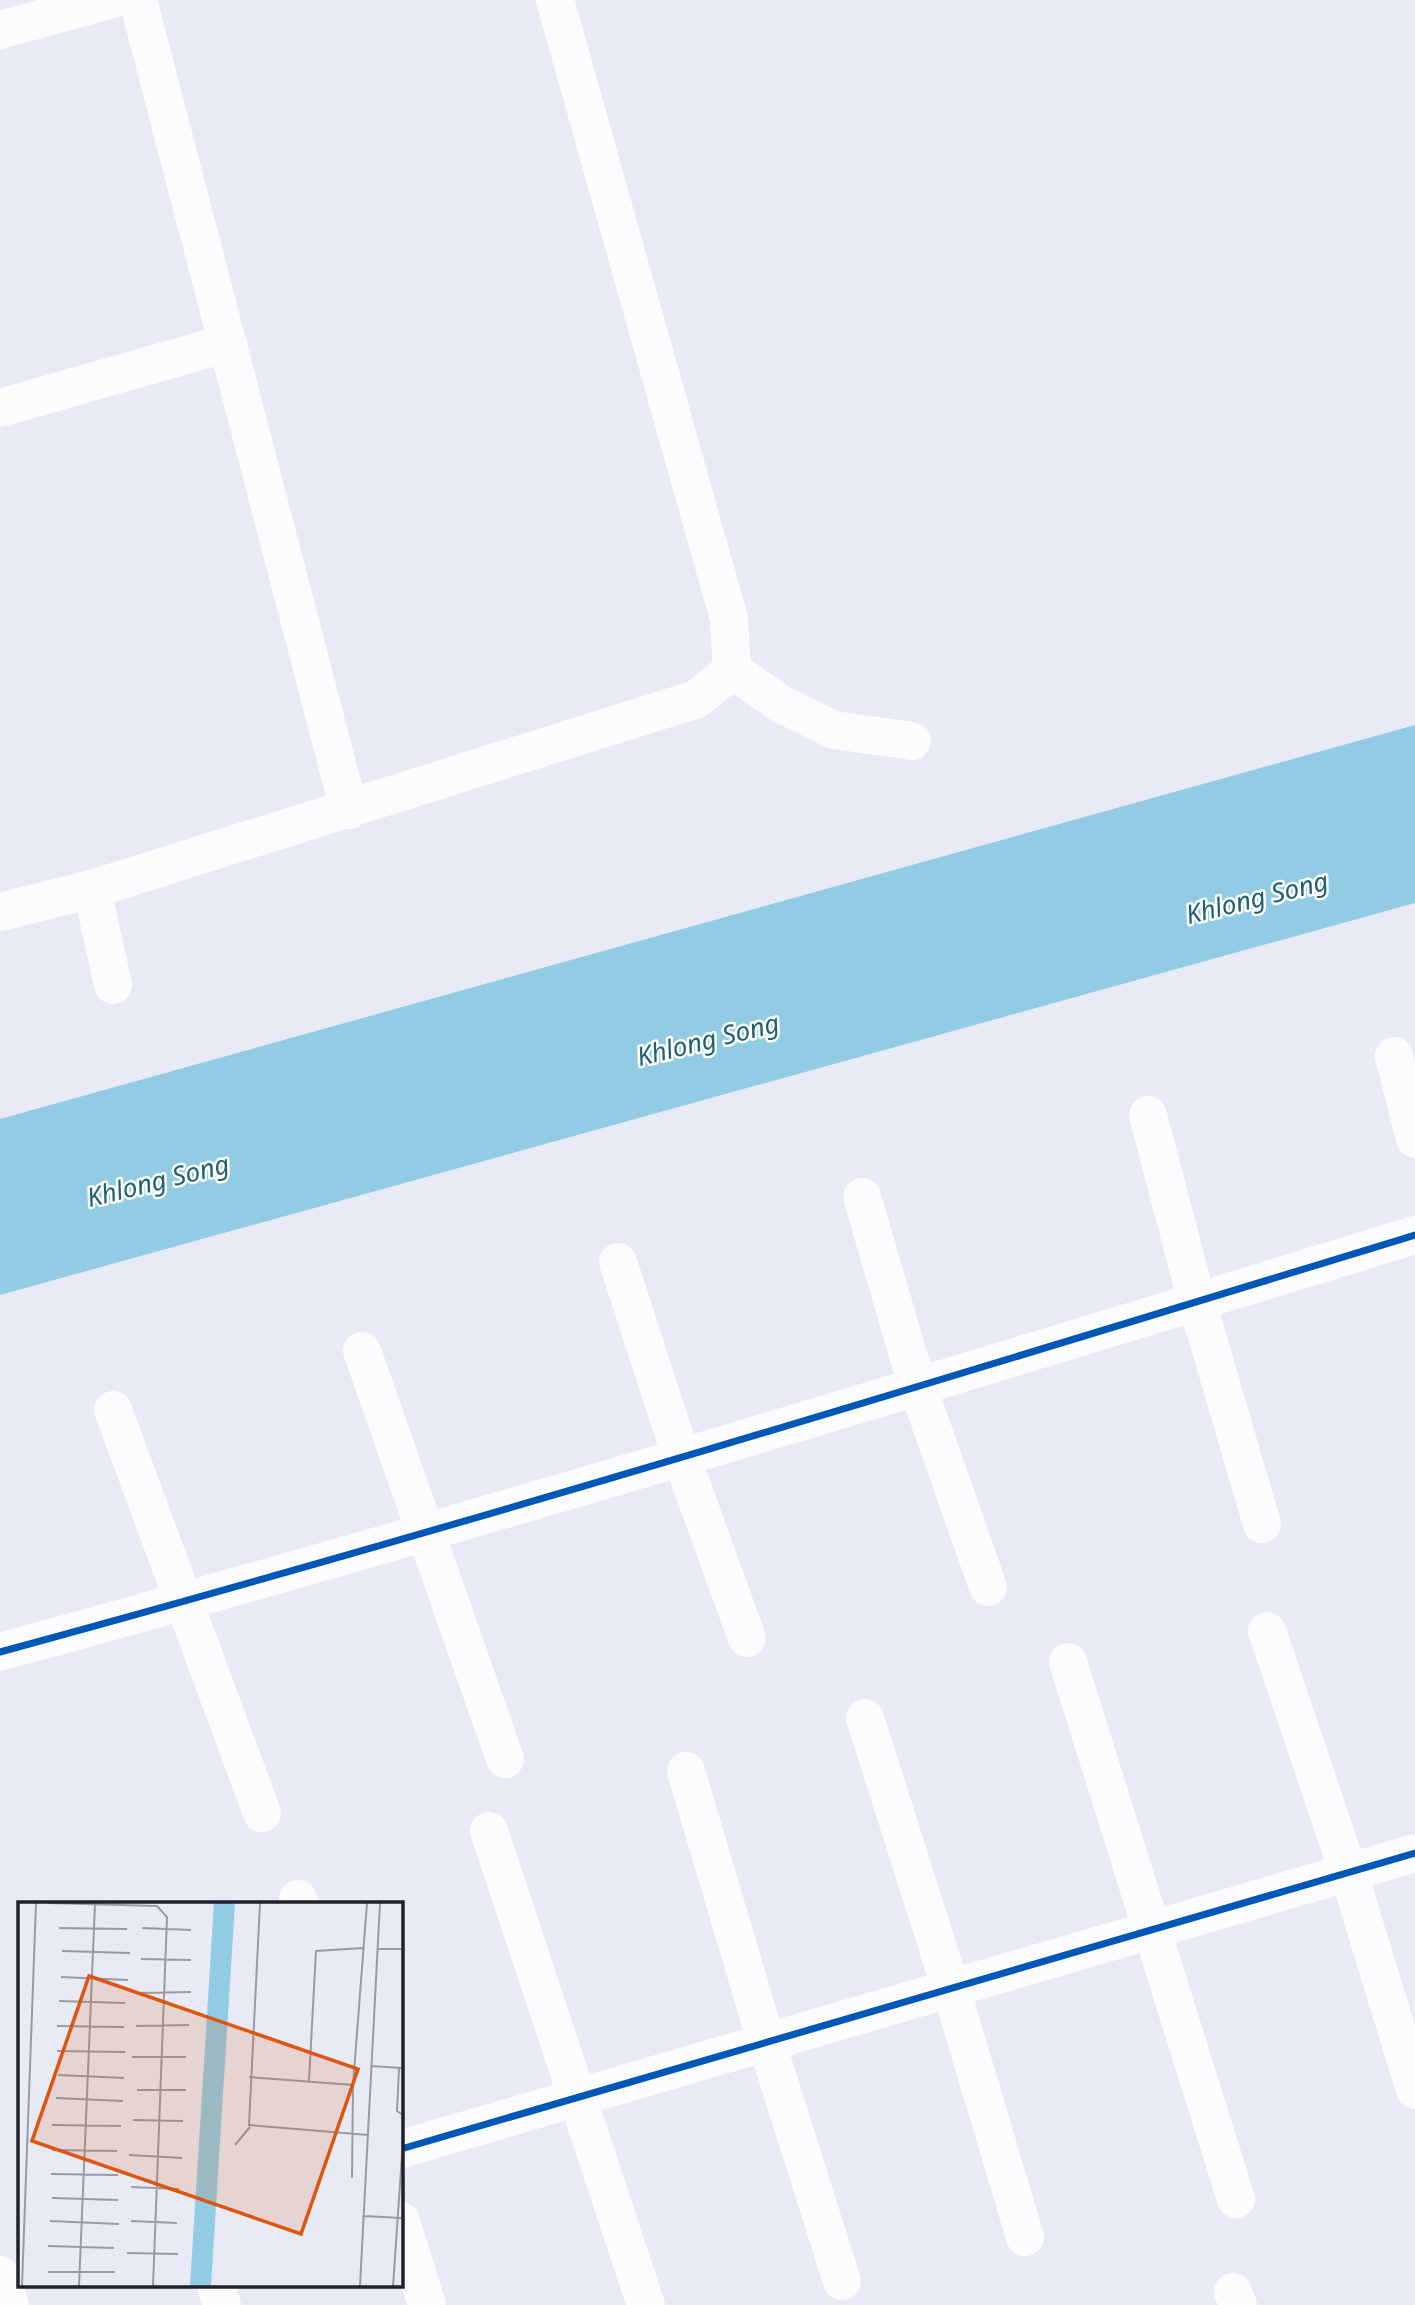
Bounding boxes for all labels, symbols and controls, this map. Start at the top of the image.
water label: Khlong Song [1182,862,1332,932]
water label: Khlong Song [633,1004,783,1074]
water label: Khlong Song [83,1145,233,1215]
inset map [18,1902,402,2288]

